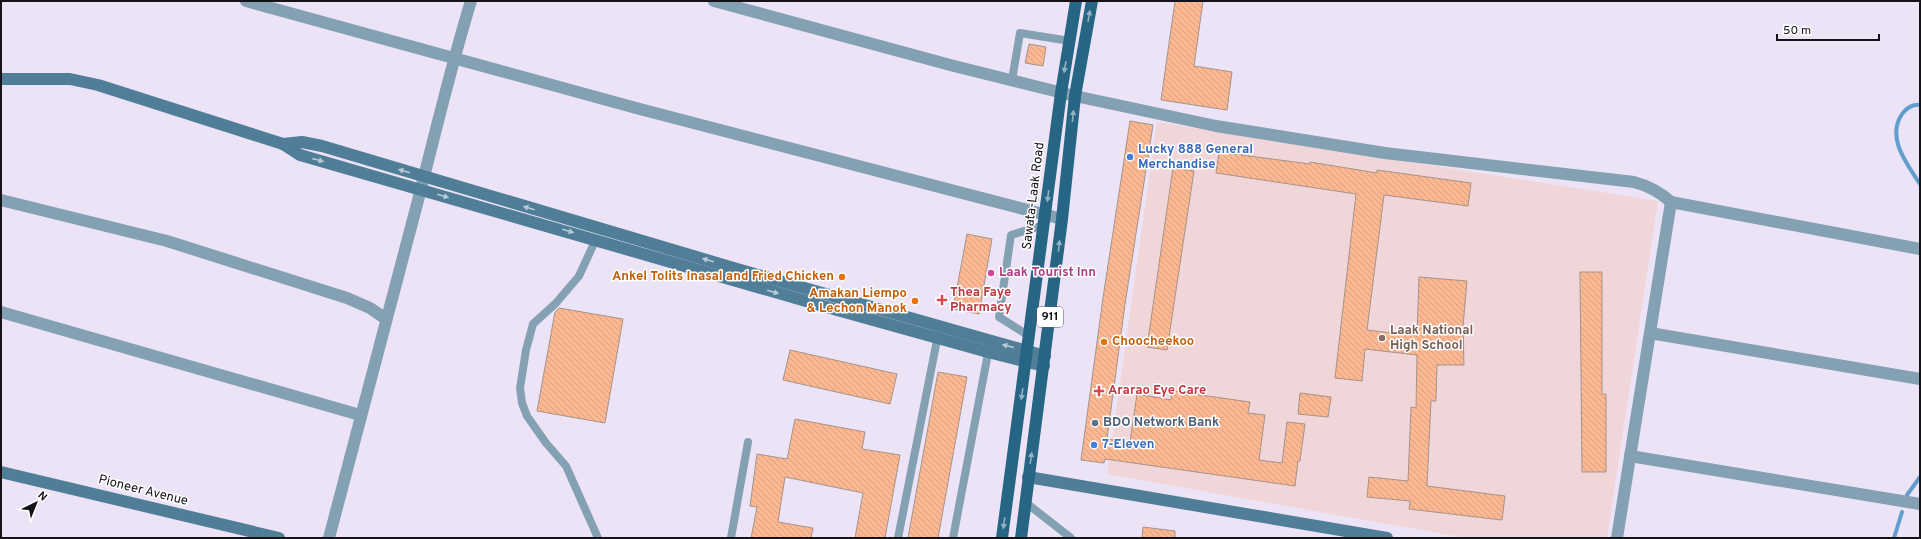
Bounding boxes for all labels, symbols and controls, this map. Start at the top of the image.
one-way arrow [1087,10,1093,22]
scale bar [1777,16,1879,42]
text: 50 m [1783,23,1811,39]
one-way arrow [1062,61,1068,73]
one-way arrow [1070,110,1076,122]
street label: Sawata-Laak Road [1019,141,1049,251]
place label: Lucky 888 General Merchandise [1138,142,1253,173]
marker: Lucky 888 General Merchandise [1125,152,1135,162]
one-way arrow [312,157,324,163]
one-way arrow [398,168,410,174]
one-way arrow [1045,190,1051,202]
one-way arrow [437,193,449,199]
one-way arrow [523,205,535,211]
one-way arrow [562,228,574,234]
one-way arrow [1056,239,1062,252]
one-way arrow [701,257,713,263]
place label: Laak Tourist Inn [999,265,1096,281]
marker: Laak Tourist Inn [986,268,996,278]
place label: Ankel Tolits Inasal and Fried Chicken [612,269,834,285]
marker: Ankel Tolits Inasal and Fried Chicken [837,272,847,282]
place label: Thea Faye Pharmacy [950,285,1012,316]
place label: Amakan Liempo & Lechon Manok [806,286,907,317]
one-way arrow [768,289,780,295]
marker: Thea Faye Pharmacy [937,295,947,305]
marker: Amakan Liempo & Lechon Manok [910,296,920,306]
road number: 911 [1037,307,1063,327]
place label: Laak National High School [1390,323,1473,354]
marker: Laak National High School [1377,333,1387,343]
place label: Choocheekoo [1112,334,1194,350]
marker: Choocheekoo [1099,337,1109,347]
one-way arrow [1001,342,1014,348]
place label: Ararao Eye Care [1108,383,1206,399]
marker: Ararao Eye Care [1093,385,1105,397]
one-way arrow [1019,388,1025,400]
place label: BDO Network Bank [1103,415,1219,431]
marker: BDO Network Bank [1090,418,1100,428]
place label: 7-Eleven [1102,437,1155,453]
marker: 7-Eleven [1089,440,1099,450]
one-way arrow [1028,452,1034,464]
street label: Pioneer Avenue [97,472,189,510]
north arrow [16,483,56,523]
text: N [34,489,50,504]
one-way arrow [1001,517,1007,529]

